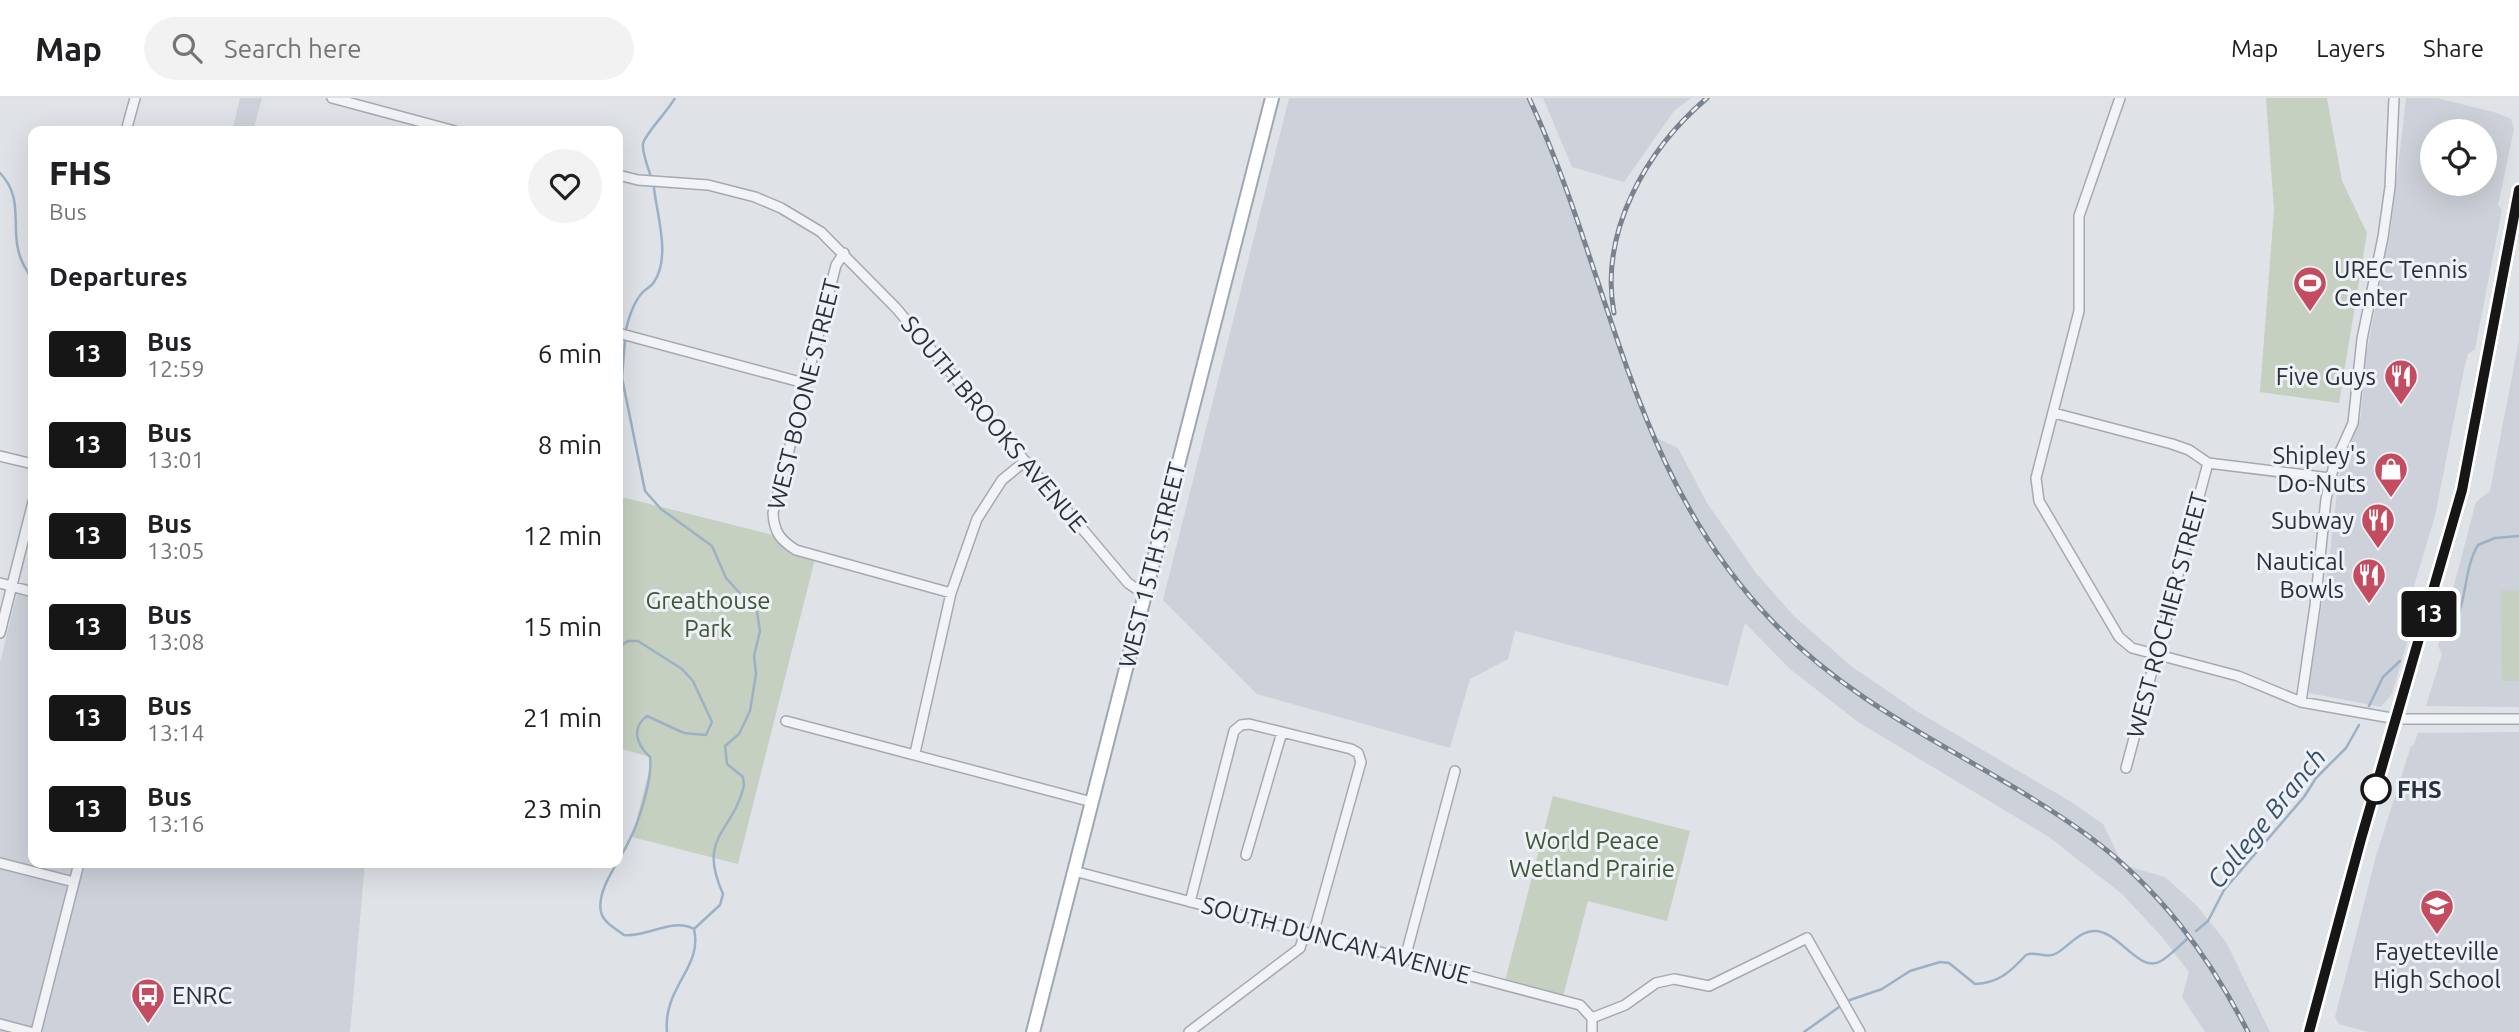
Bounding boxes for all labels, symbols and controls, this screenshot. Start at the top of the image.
search box [144,17,634,80]
icon: search [168,29,206,67]
text: Map [35,30,102,67]
text: Search here [224,34,362,63]
text: Map [2231,35,2278,62]
text: Layers [2316,35,2385,62]
text: Share [2423,35,2484,62]
map controls [2420,119,2497,196]
button: locate [2420,119,2497,196]
button: heart [528,149,602,223]
text: FHS [49,154,111,191]
text: Bus [49,199,87,224]
place label: UREC Tennis Center [2334,256,2468,311]
text: Departures [49,262,187,291]
sports icon: UREC Tennis Center [2291,264,2329,313]
street label: WEST BOONE STREET [762,276,846,512]
street label: SOUTH BROOKS AVENUE [896,311,1092,537]
text: Bus [147,327,192,356]
text: 6 min [538,339,602,368]
text: 13 [74,340,101,367]
text: 12:59 [147,356,205,381]
restaurant icon: Five Guys [2382,357,2420,406]
place label: Five Guys [2276,363,2376,390]
text: Bus [147,418,192,447]
text: 8 min [538,430,602,459]
text: 13 [74,431,101,458]
place label: Shipley's Do-Nuts [2273,442,2366,497]
text: 13:01 [147,447,205,472]
shop icon: Shipley's Do-Nuts [2372,450,2410,499]
street label: WEST 15TH STREET [1113,459,1191,671]
street label: WEST ROCHIER STREET [2121,489,2213,741]
restaurant icon: Subway [2359,501,2397,550]
place label: Subway [2271,507,2354,534]
text: Bus [147,509,192,538]
text: 12 min [523,521,602,550]
text: 13 [74,522,101,549]
text: 13:05 [147,538,205,563]
place label: Nautical Bowls [2256,548,2344,603]
restaurant icon: Nautical Bowls [2350,556,2388,605]
park label: Greathouse Park [645,587,771,642]
line badge: 13 [2398,591,2460,637]
text: Bus [147,600,192,629]
text: 13 [2415,600,2443,627]
text: 15 min [523,612,602,641]
text: 13 [74,613,101,640]
text: 13:08 [147,629,205,654]
text: Bus [147,691,192,720]
text: 21 min [523,703,602,732]
text: 13 [74,704,101,731]
text: 13:14 [147,720,205,745]
water label: College Branch [2201,742,2331,894]
marker: FHS [2361,774,2391,804]
place label: FHS [2397,776,2442,803]
text: Bus [147,782,192,811]
text: 23 min [523,794,602,823]
text: 13 [74,795,101,822]
text: 13:16 [147,811,205,836]
park label: World Peace Wetland Prairie [1509,827,1675,882]
school or university icon: Fayetteville High School [2418,887,2456,936]
street label: SOUTH DUNCAN AVENUE [1199,891,1473,989]
place label: Fayetteville High School [2373,938,2501,993]
bus stop icon: ENRC [129,976,167,1025]
place label: ENRC [172,982,232,1009]

